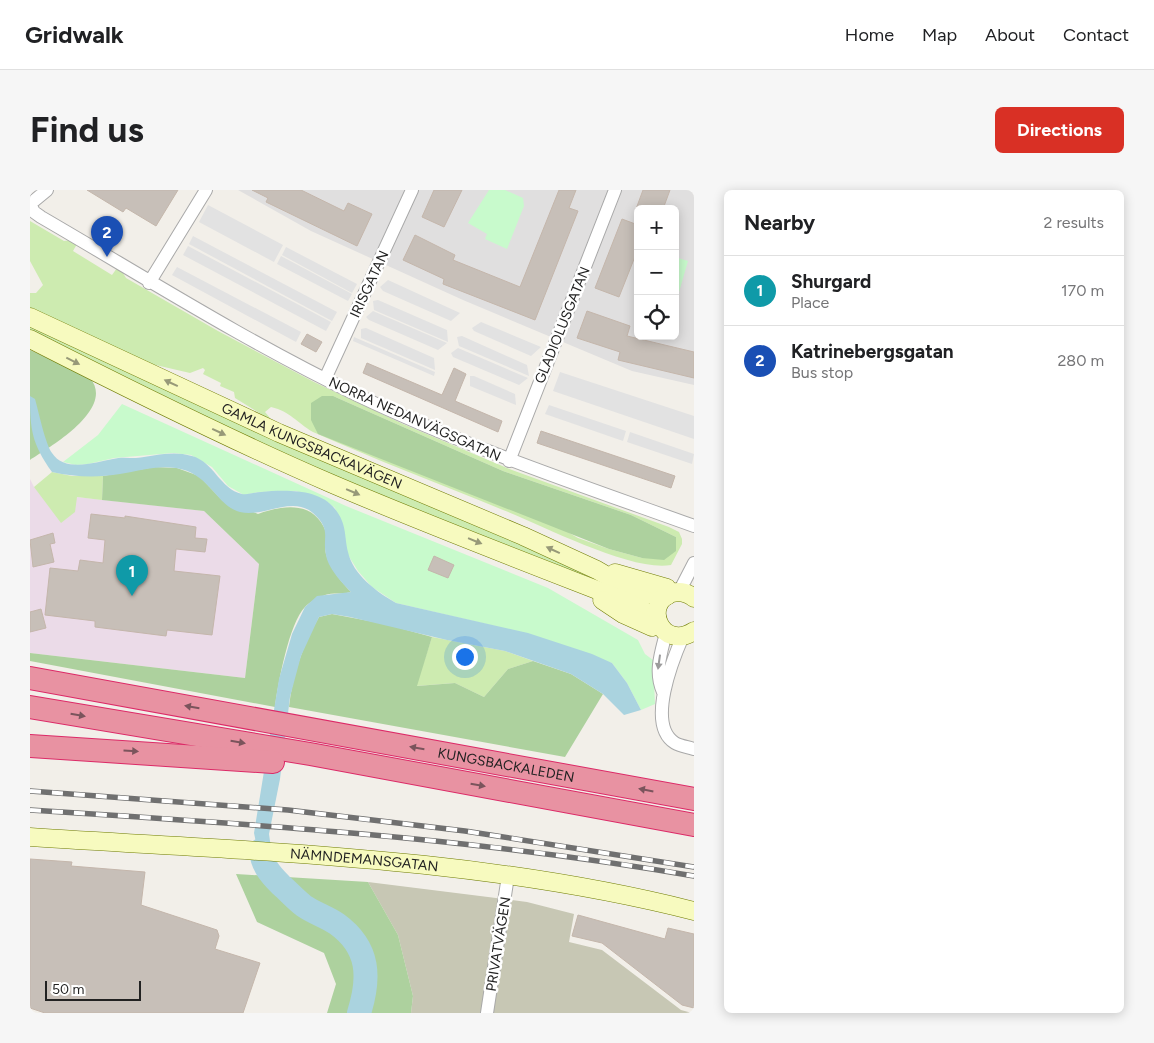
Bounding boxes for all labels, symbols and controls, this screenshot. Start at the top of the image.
text: Gridwalk [25,20,124,49]
text: Home [845,24,894,46]
text: Map [922,24,957,46]
text: About [985,24,1035,46]
text: Contact [1063,24,1129,46]
button: Directions [995,107,1124,153]
text: Find us [30,109,144,151]
map controls [634,205,679,340]
button: + [634,205,679,250]
text: Nearby [744,210,815,235]
text: 2 results [1044,213,1104,232]
pin: 2 [91,216,123,257]
street label: IRISGATAN [347,248,392,320]
button: − [634,250,679,295]
street label: GLADIOLUSGATAN [531,264,594,386]
text: Shurgard [791,270,871,293]
text: 1 [757,281,763,300]
text: 170 m [1061,281,1104,300]
text: Place [791,293,829,312]
button: locate [634,295,679,340]
text: Katrinebergsgatan [791,340,954,363]
text: 2 [755,351,765,370]
text: 280 m [1057,351,1104,370]
one-way arrow [66,357,81,365]
text: Bus stop [791,363,853,382]
street label: NORRA NEDANVÄGSGATAN [326,374,503,465]
one-way arrow [164,379,178,387]
street label: GAMLA KUNGSBACKAVÄGEN [219,400,404,493]
one-way arrow [212,428,227,436]
one-way arrow [346,489,360,497]
one-way arrow [468,537,483,545]
one-way arrow [546,546,560,554]
pin: 1 [116,555,148,596]
your location [452,644,478,670]
one-way arrow [655,655,663,671]
one-way arrow [184,702,200,710]
one-way arrow [70,711,86,719]
one-way arrow [231,739,247,747]
one-way arrow [409,743,425,751]
street label: KUNGSBACKALEDEN [436,744,576,786]
one-way arrow [123,748,139,756]
one-way arrow [470,781,486,789]
one-way arrow [638,785,654,793]
street label: NÄMNDEMANSGATAN [289,845,439,875]
street label: PRIVATVÄGEN [483,895,514,993]
scale bar [45,978,141,1001]
text: 50 m [52,981,84,998]

